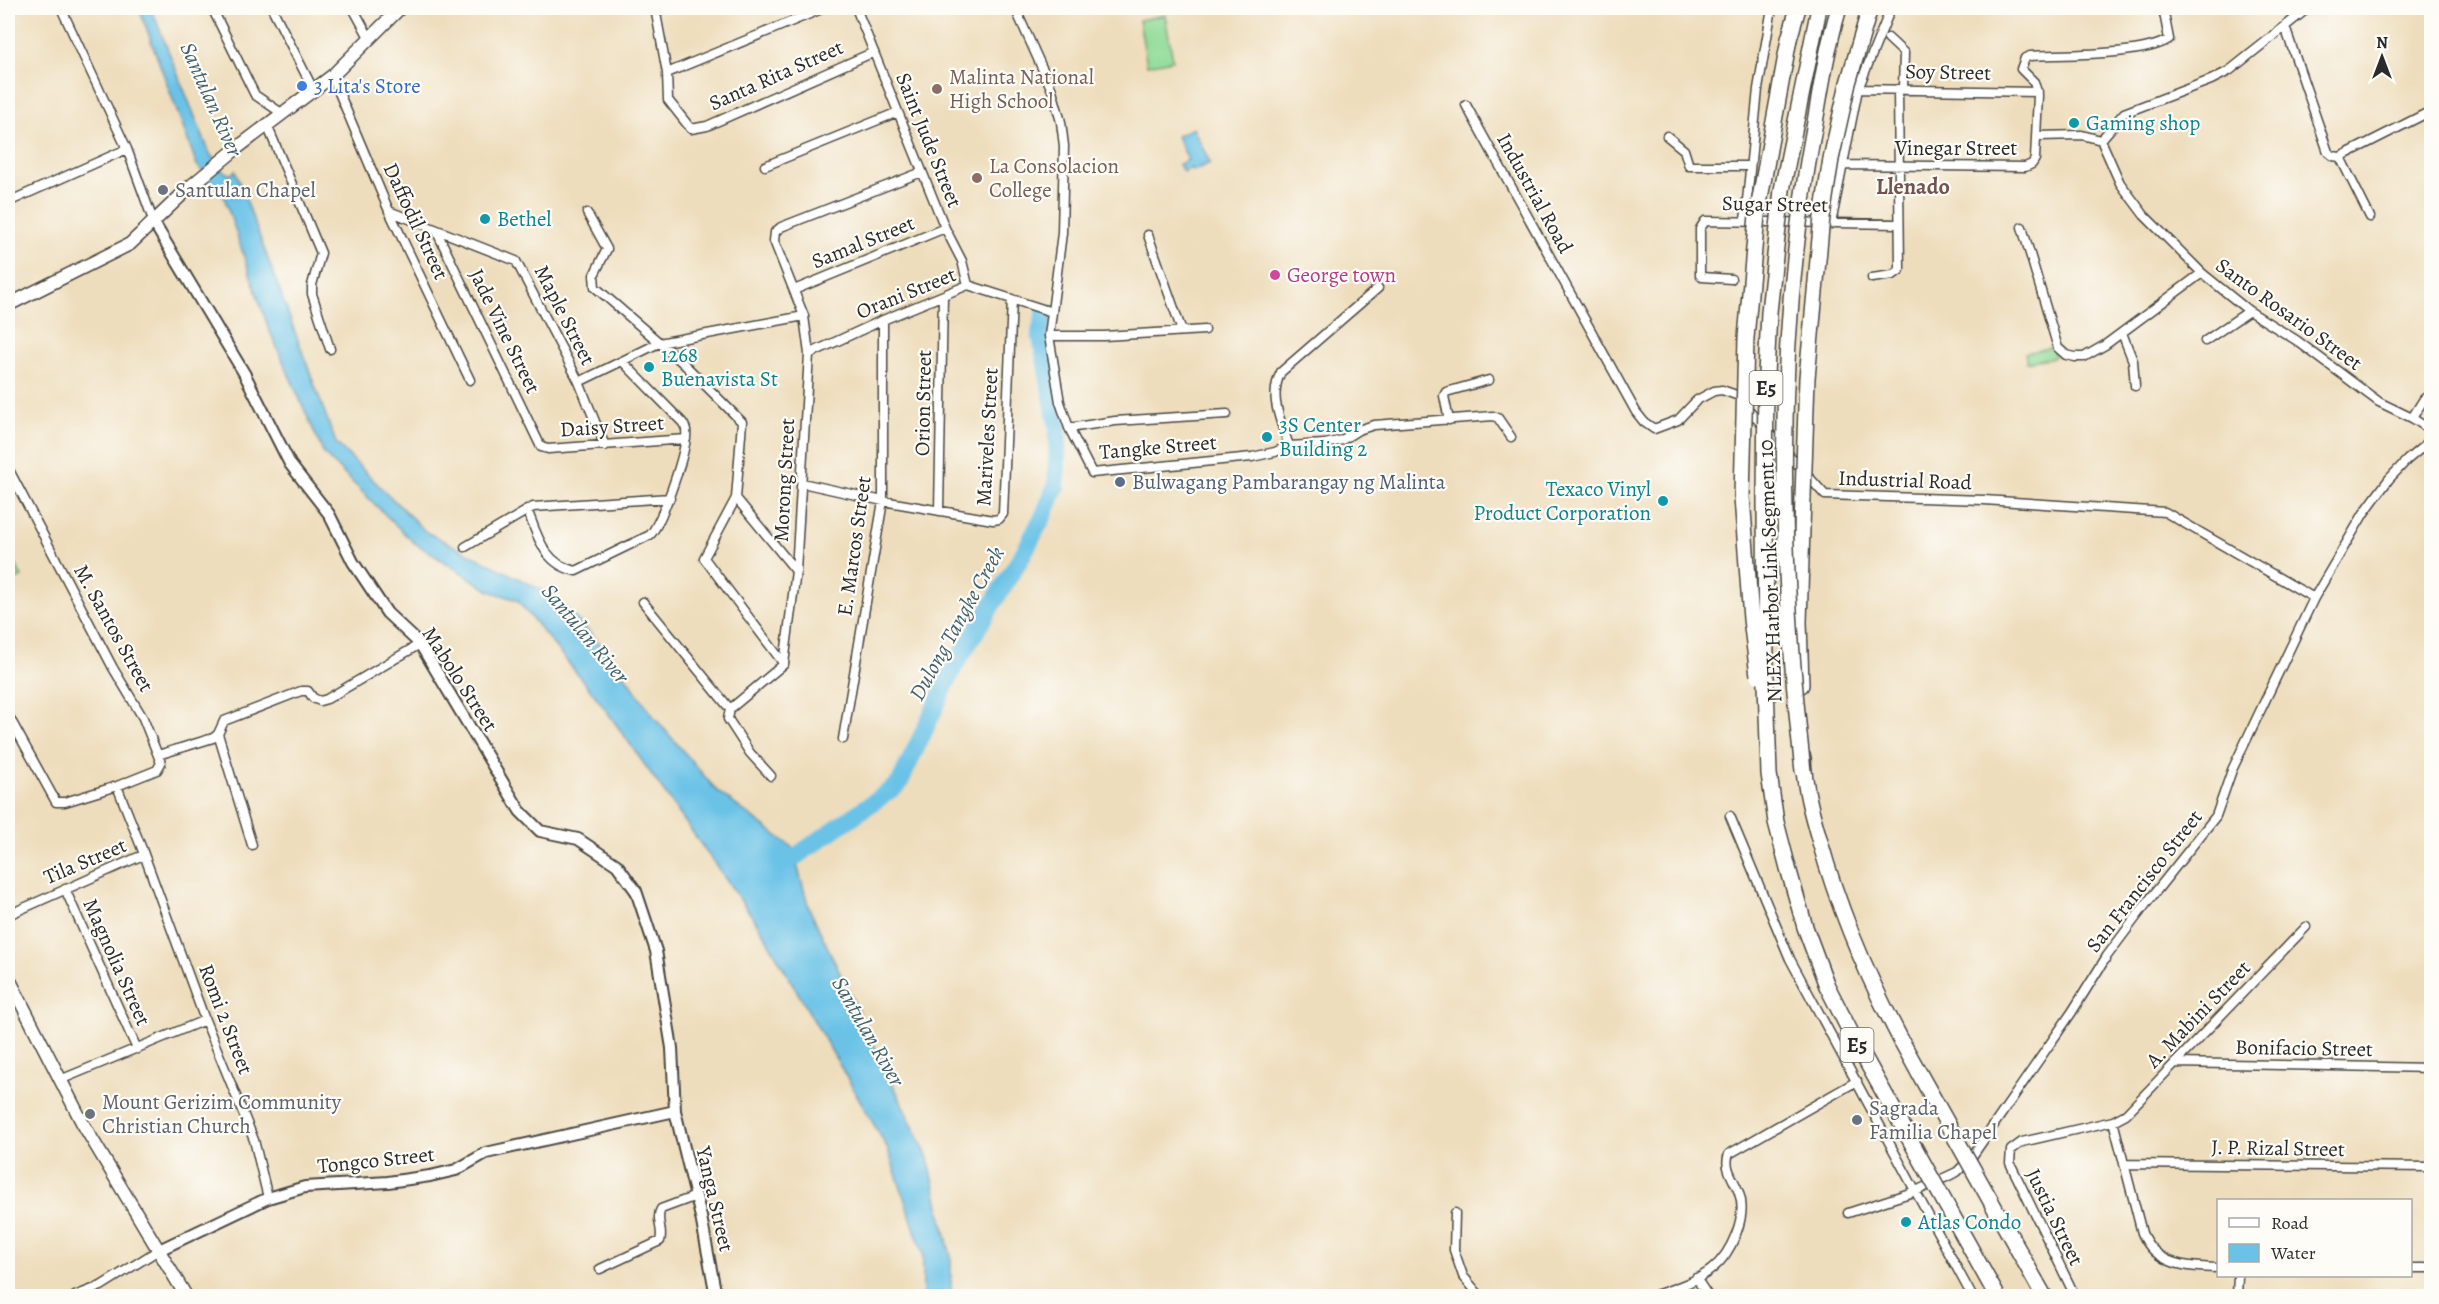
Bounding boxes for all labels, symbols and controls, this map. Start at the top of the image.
north arrow [2352,27,2412,87]
text: N [2376,32,2388,54]
street label: Santa Rita Street [705,33,848,117]
water label: Santulan River [173,38,250,162]
street label: Soy Street [1905,57,1991,87]
place label: Malinta National High School [949,63,1094,115]
street label: Saint Jude Street [889,68,969,212]
place label: 3 Lita's Store [314,72,421,100]
marker: 3 Lita's Store [295,79,309,93]
marker: Malinta National High School [930,82,944,96]
place label: Gaming shop [2086,109,2200,137]
marker: Gaming shop [2067,116,2081,130]
street label: Industrial Road [1490,128,1580,259]
street label: Vinegar Street [1894,134,2017,162]
place label: La Consolacion College [989,152,1119,204]
street label: Daffodil Street [377,158,455,284]
marker: La Consolacion College [970,171,984,185]
district label: Llenado [1876,172,1950,202]
place label: Santulan Chapel [175,176,316,204]
marker: Santulan Chapel [156,183,170,197]
street label: Sugar Street [1722,189,1828,219]
place label: Bethel [497,205,551,233]
street label: Samal Street [807,209,919,275]
marker: Bethel [478,212,492,226]
street label: Santo Rosario Street [2210,251,2368,377]
street label: Maple Street [528,260,602,370]
street label: Orani Street [852,260,960,326]
place label: George town [1287,261,1396,289]
street label: Jade Vine Street [463,264,547,398]
marker: George town [1268,268,1282,282]
place label: 1268 Buenavista St [661,341,778,393]
street label: Orion Street [908,350,938,456]
marker: 1268 Buenavista St [642,360,656,374]
street label: Mariveles Street [969,367,1005,507]
road number: E5 [1750,371,1782,405]
street label: Daisy Street [559,408,665,444]
place label: 3S Center Building 2 [1279,411,1367,463]
street label: Morong Street [767,417,801,543]
street label: Tangke Street [1098,428,1218,466]
marker: 3S Center Building 2 [1260,430,1274,444]
street label: NLEX Harbor Link Segment 10 [1751,439,1789,703]
street label: Industrial Road [1838,464,1973,496]
place label: Bulwagang Pambarangay ng Malinta [1132,468,1446,496]
street label: E. Marcos Street [830,474,878,618]
marker: Bulwagang Pambarangay ng Malinta [1113,475,1127,489]
place label: Texaco Vinyl Product Corporation [1474,475,1651,527]
marker: Texaco Vinyl Product Corporation [1656,494,1670,508]
water label: Dulong Tangke Creek [902,541,1012,706]
street label: M. Santos Street [67,559,161,697]
water label: Santulan River [535,577,637,691]
street label: Mabolo Street [416,621,504,737]
street label: San Francisco Street [2079,804,2209,958]
street label: Tila Street [39,831,131,891]
street label: Magnolia Street [76,894,158,1030]
street label: A. Mabini Street [2139,954,2257,1075]
street label: Romi 2 Street [192,960,260,1078]
water label: Santulan River [825,971,912,1093]
road number: E5 [1840,1028,1874,1062]
street label: Bonifacio Street [2235,1033,2373,1063]
place label: Mount Gerizim Community Christian Church [102,1088,342,1140]
place label: Sagrada Familia Chapel [1869,1094,1997,1146]
marker: Mount Gerizim Community Christian Church [83,1107,97,1121]
marker: Sagrada Familia Chapel [1850,1113,1864,1127]
street label: J. P. Rizal Street [2211,1133,2345,1163]
street label: Tongco Street [316,1140,436,1180]
street label: Yanga Street [689,1143,741,1254]
street label: Justia Street [2020,1164,2091,1270]
legend [2217,1199,2412,1277]
place label: Atlas Condo [1917,1208,2021,1236]
text: Road [2271,1211,2309,1235]
marker: Atlas Condo [1899,1215,1913,1229]
text: Water [2270,1241,2316,1265]

